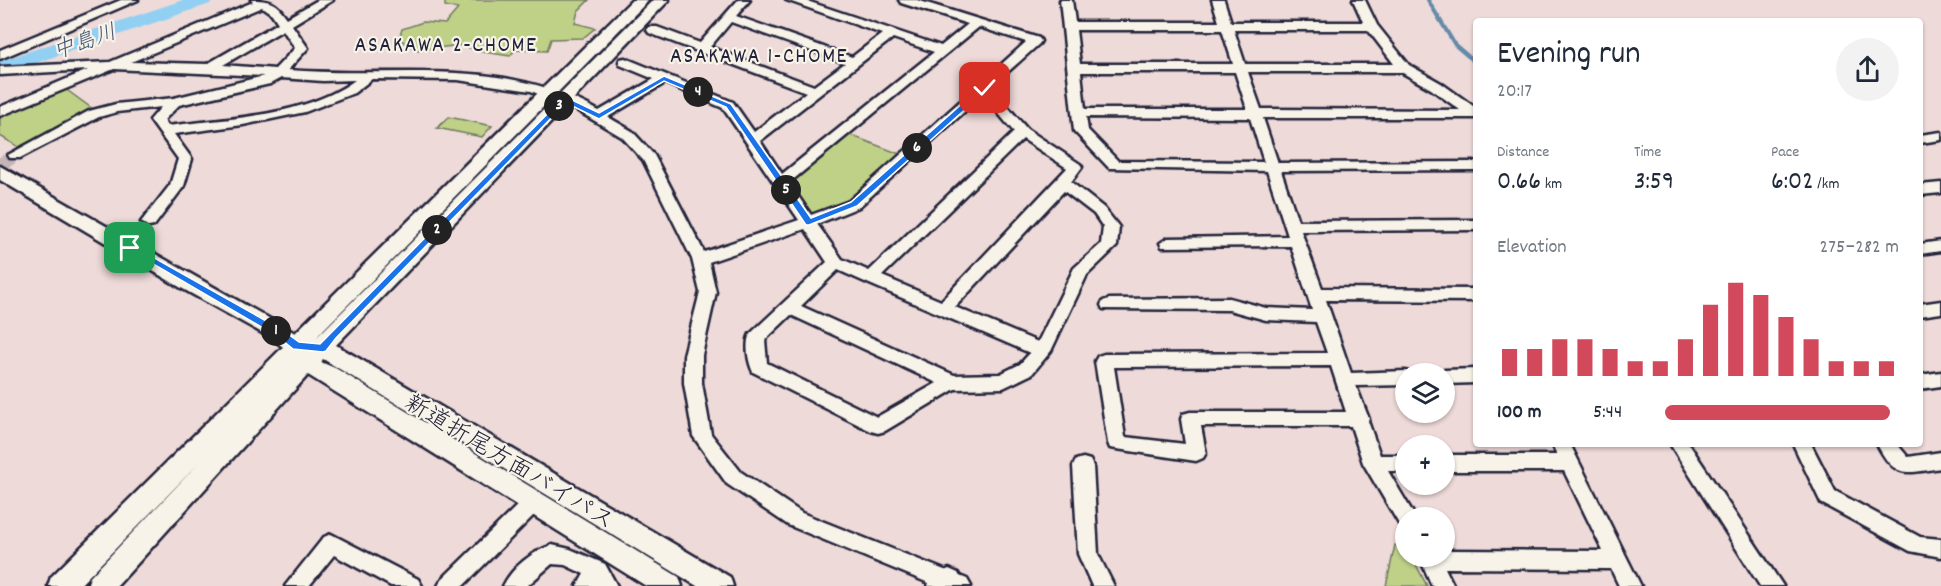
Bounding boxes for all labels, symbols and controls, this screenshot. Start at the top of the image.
water label: 中島川 [49,18,121,69]
district label: ASAKAWA 2-CHOME [355,31,537,62]
text: Evening run [1497,32,1641,79]
button: share [1836,38,1899,101]
district label: ASAKAWA 1-CHOME [670,42,848,73]
pin [959,62,1010,113]
icon: check [968,71,1001,104]
pin: 4 [683,77,713,107]
text: 20:17 [1497,78,1532,106]
text: 4 [695,80,701,103]
pin: 3 [544,91,574,121]
text: 3 [555,94,563,117]
pin: 6 [902,133,932,163]
text: 6 [913,136,921,159]
text: Distance [1497,141,1549,164]
text: Time [1634,141,1661,164]
text: Pace [1771,141,1799,164]
text: 0.66 [1497,164,1541,201]
text: 3:59 [1634,164,1674,201]
text: 6:02 [1771,164,1814,201]
text: km [1541,173,1562,196]
text: /km [1814,173,1839,196]
pin: 5 [771,175,801,205]
text: 5 [782,178,790,201]
pin: 2 [422,215,452,245]
text: 2 [434,218,441,241]
pin [104,222,155,273]
icon: arrive [113,231,146,264]
text: Elevation [1497,234,1567,262]
text: 275–282 m [1820,234,1899,262]
pin: 1 [261,316,291,346]
text: 1 [274,319,278,342]
map controls [1395,363,1455,567]
button: layers [1395,363,1455,423]
street label: 新道折尾方面バイパス [397,387,620,540]
text: 100 m [1497,399,1542,427]
text: 5:44 [1593,399,1622,427]
button: + [1395,435,1455,495]
button: − [1395,507,1455,567]

